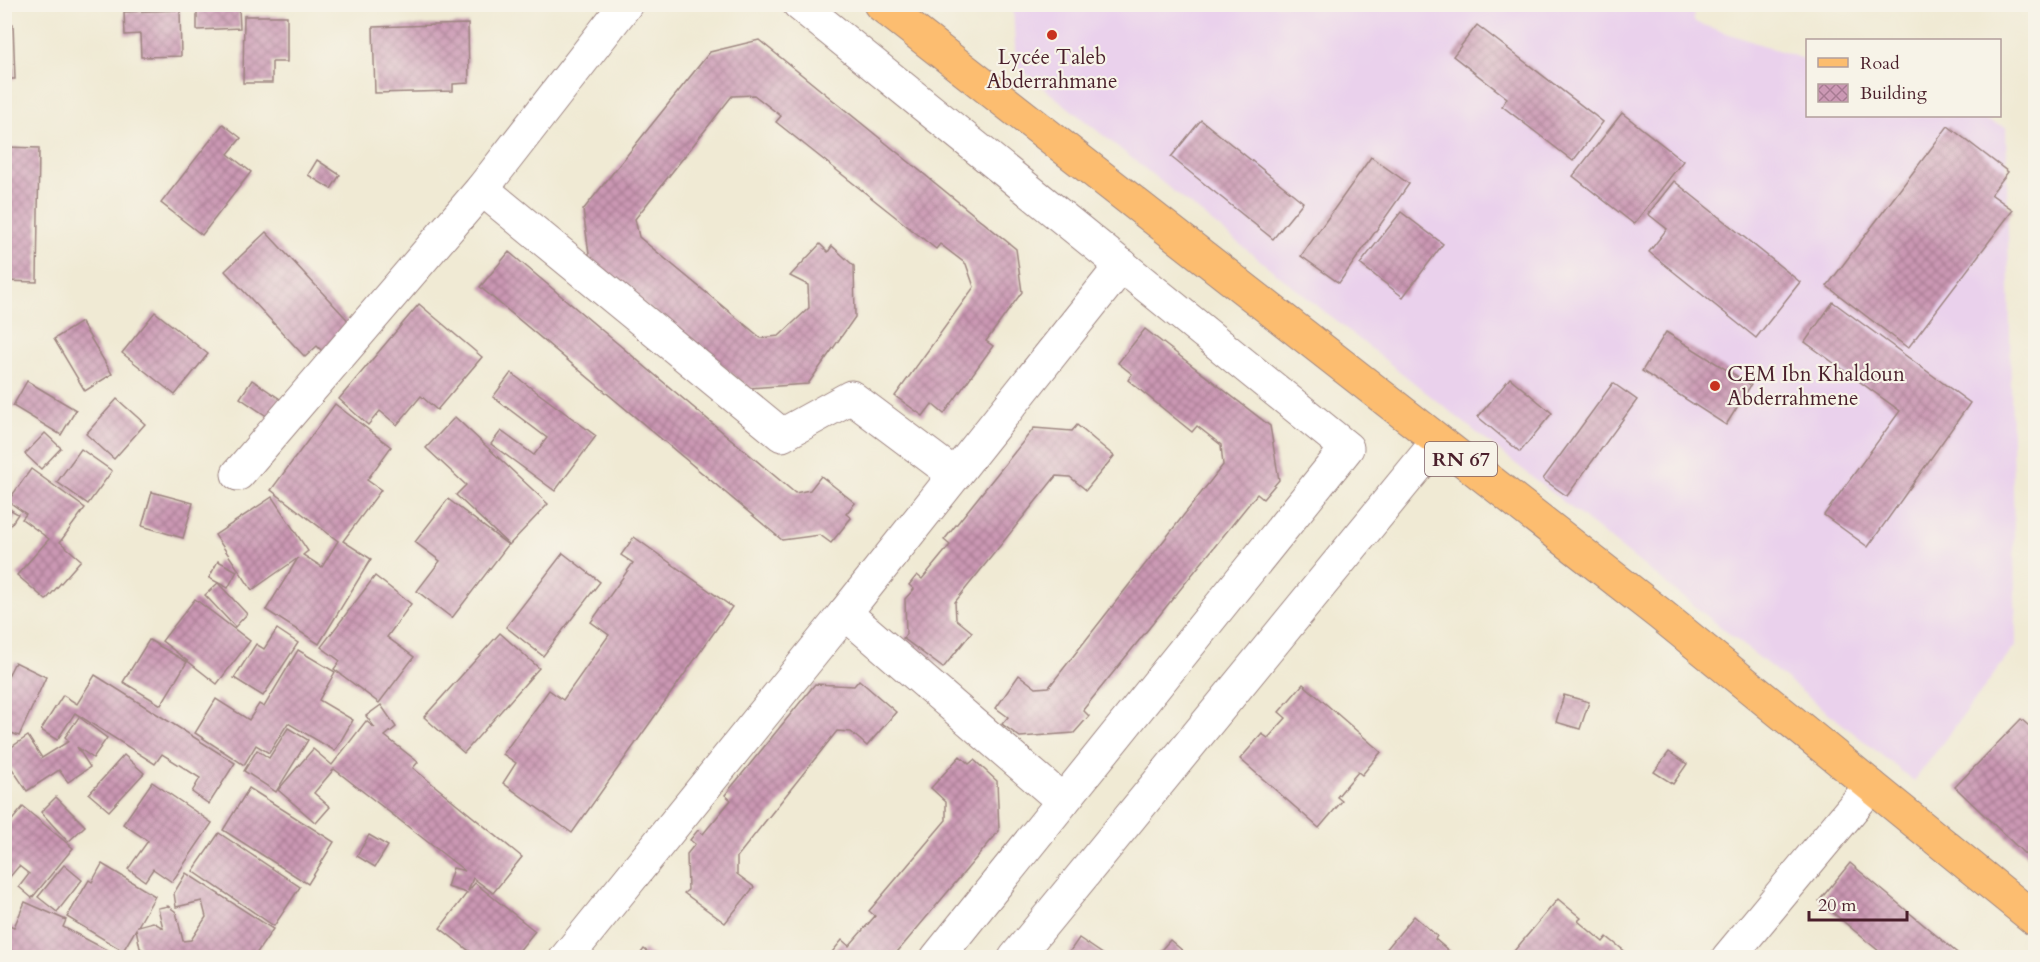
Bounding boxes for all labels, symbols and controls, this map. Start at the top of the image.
marker: Lycée Taleb Abderrahmane [1045,28,1059,42]
legend [1806,39,2001,117]
place label: Lycée Taleb Abderrahmane [986,43,1118,96]
text: Road [1860,51,1900,76]
text: Building [1860,81,1928,106]
place label: CEM Ibn Khaldoun Abderrahmene [1727,360,1905,413]
marker: CEM Ibn Khaldoun Abderrahmene [1708,379,1722,393]
road number: RN 67 [1425,442,1497,476]
scale bar [1809,884,1906,922]
text: 20 m [1818,893,1857,918]

